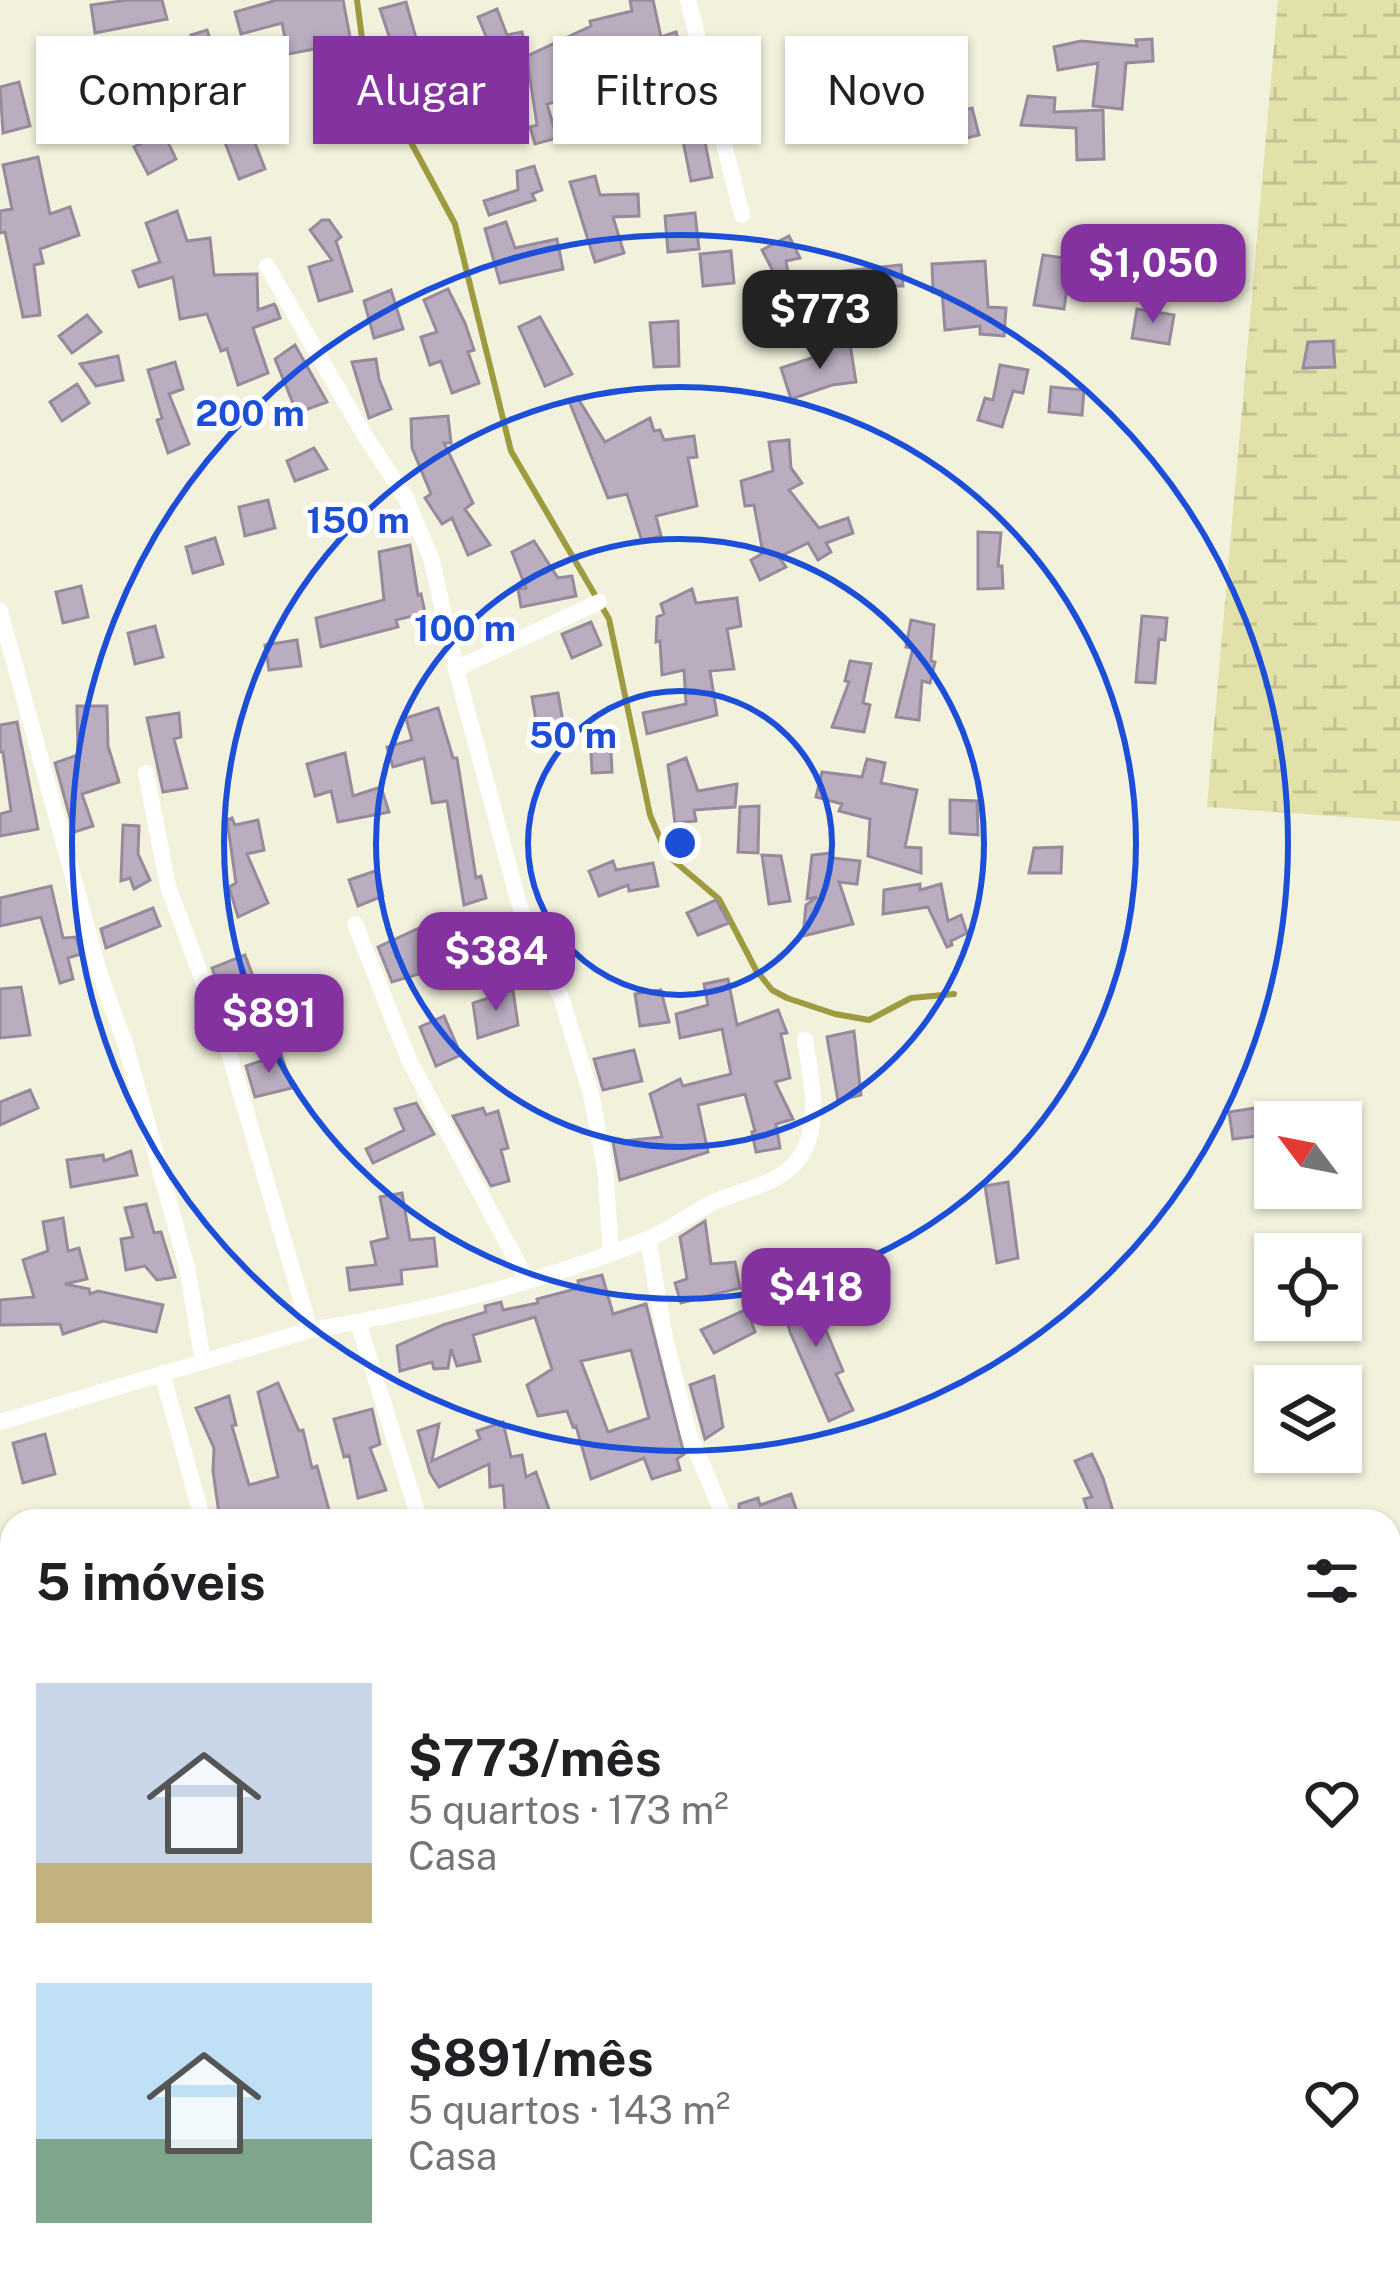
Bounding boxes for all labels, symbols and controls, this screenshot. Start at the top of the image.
chip: Comprar [36,36,289,144]
chip: Alugar [313,36,529,144]
chip: Filtros [553,36,761,144]
chip: Novo [785,36,968,144]
pin: $1,050 [1055,224,1251,326]
text: $1,050 [1088,240,1218,286]
pin: $773 [749,270,891,372]
text: $773 [769,286,871,332]
text: 200 m [195,392,305,434]
text: 150 m [306,499,410,541]
text: 100 m [414,607,516,649]
text: 50 m [529,714,617,756]
centre of rings [659,822,701,864]
pin: $384 [425,912,567,1014]
text: $384 [444,928,548,974]
pin: $891 [198,974,340,1076]
text: $891 [222,990,316,1036]
north arrow [1254,1101,1362,1209]
map controls [1254,1101,1362,1473]
button: locate [1254,1233,1362,1341]
pin: $418 [745,1248,887,1350]
text: $418 [769,1264,864,1310]
button: layers [1254,1365,1362,1473]
icon: filters [1299,1548,1365,1614]
text: 5 imóveis [36,1552,266,1611]
text: $773/mês [408,1728,662,1787]
icon: home [132,1731,276,1875]
icon: heart [1299,1770,1365,1836]
text: 5 quartos · 173 m² [408,1787,729,1833]
text: Casa [408,1833,497,1879]
text: $891/mês [408,2028,654,2087]
icon: home [132,2031,276,2175]
icon: heart [1299,2070,1365,2136]
text: 5 quartos · 143 m² [408,2087,730,2133]
text: Casa [408,2133,497,2179]

